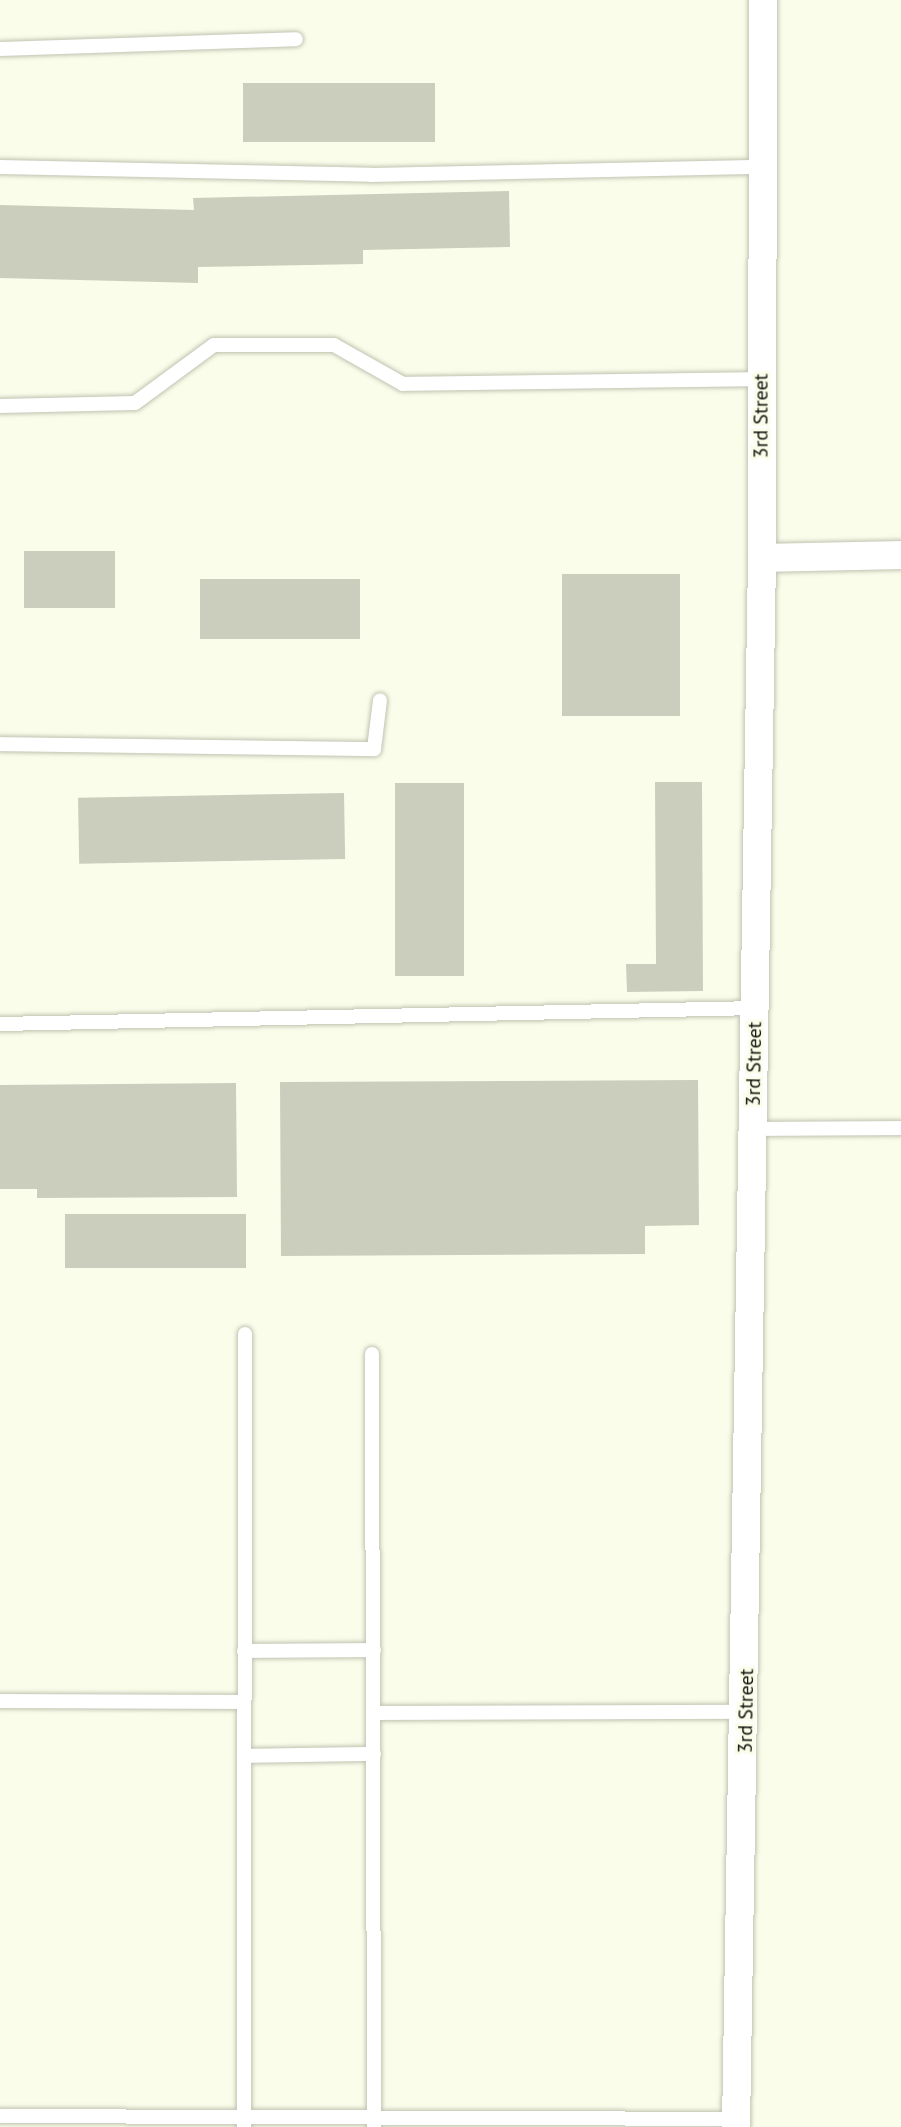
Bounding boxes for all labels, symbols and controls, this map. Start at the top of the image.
street label: 3rd Street [749,374,773,458]
street label: 3rd Street [741,1021,767,1107]
street label: 3rd Street [733,1668,759,1754]

